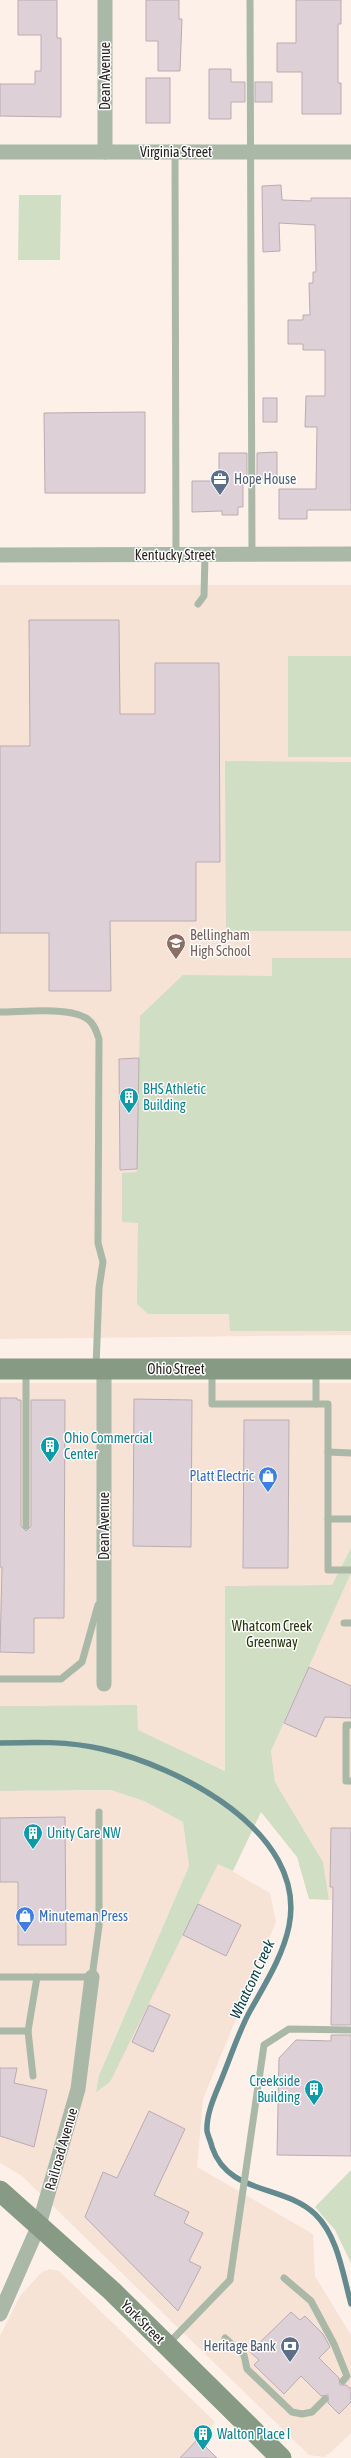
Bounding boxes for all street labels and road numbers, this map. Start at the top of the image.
street label: Dean Avenue [97,42,113,110]
street label: Virginia Street [140,144,212,160]
street label: Kentucky Street [135,547,215,563]
street label: Ohio Street [147,1361,205,1377]
street label: Dean Avenue [96,1492,112,1560]
street label: Railroad Avenue [42,2106,80,2192]
street label: York Street [118,2297,168,2347]

